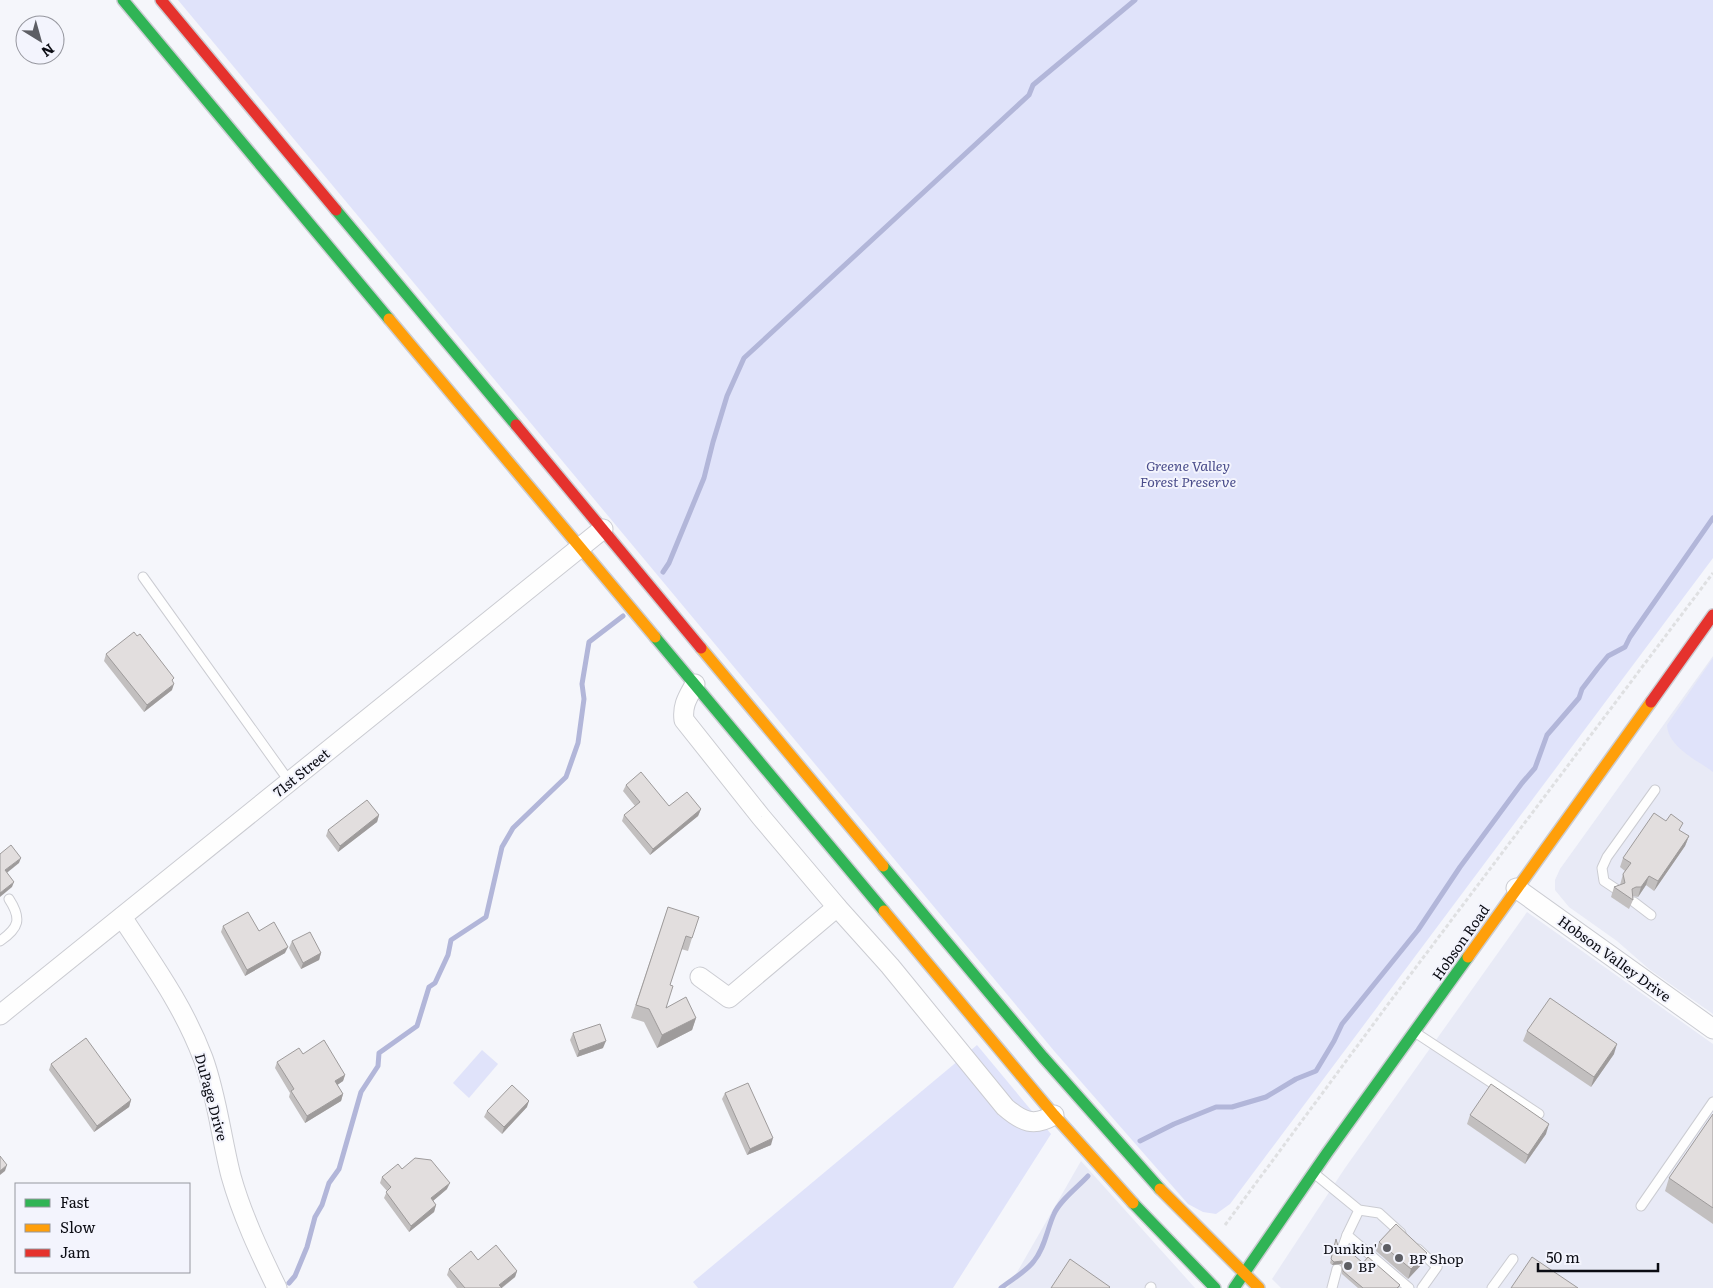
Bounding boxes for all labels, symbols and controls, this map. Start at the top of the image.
north arrow [15,15,65,65]
text: N [38,40,59,63]
park label: Greene Valley Forest Preserve [1140,455,1237,491]
street label: 71st Street [268,743,334,801]
street label: Hobson Road [1427,900,1494,984]
street label: Hobson Valley Drive [1555,910,1675,1006]
street label: DuPage Drive [191,1051,233,1143]
legend [15,1183,190,1273]
text: Fast [60,1190,89,1213]
text: Slow [60,1215,95,1238]
place label: Dunkin' [1323,1238,1377,1258]
text: Jam [60,1240,91,1263]
scale bar [1538,1240,1658,1272]
marker: Dunkin' [1381,1242,1393,1254]
text: 50 m [1546,1245,1580,1268]
place label: BP Shop [1409,1248,1464,1268]
marker: BP Shop [1393,1252,1405,1264]
place label: BP [1358,1256,1376,1276]
marker: BP [1342,1260,1354,1272]

